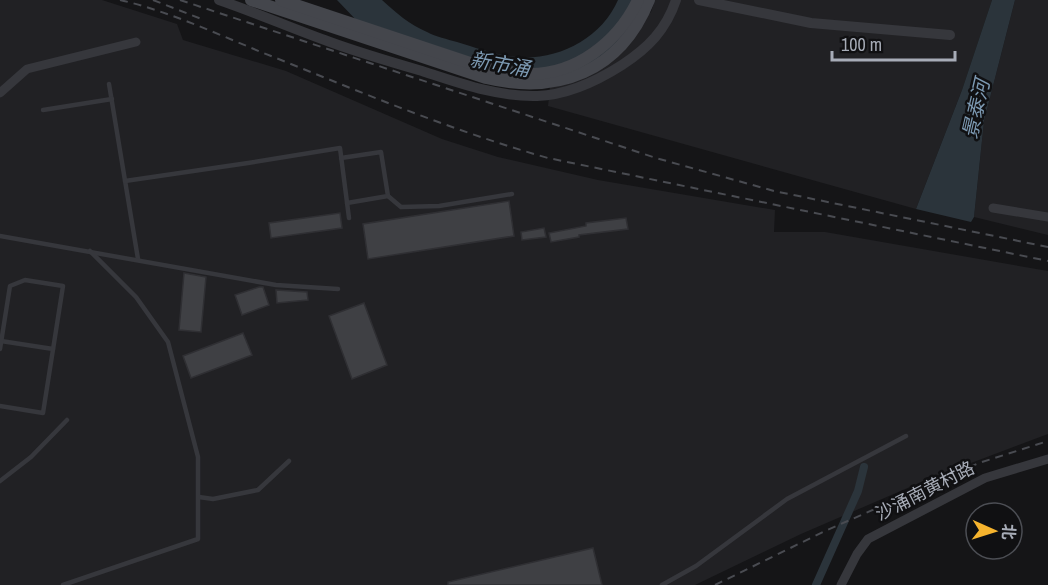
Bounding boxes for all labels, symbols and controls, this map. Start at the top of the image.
scale bar [832,24,955,62]
text: 100 m [841,32,882,57]
water label: 新市涌 [468,45,534,82]
water label: 景泰河 [956,73,996,141]
street label: 沙涌南黄村路 [871,455,979,526]
north arrow [964,501,1024,561]
text: 北 [998,523,1020,540]

